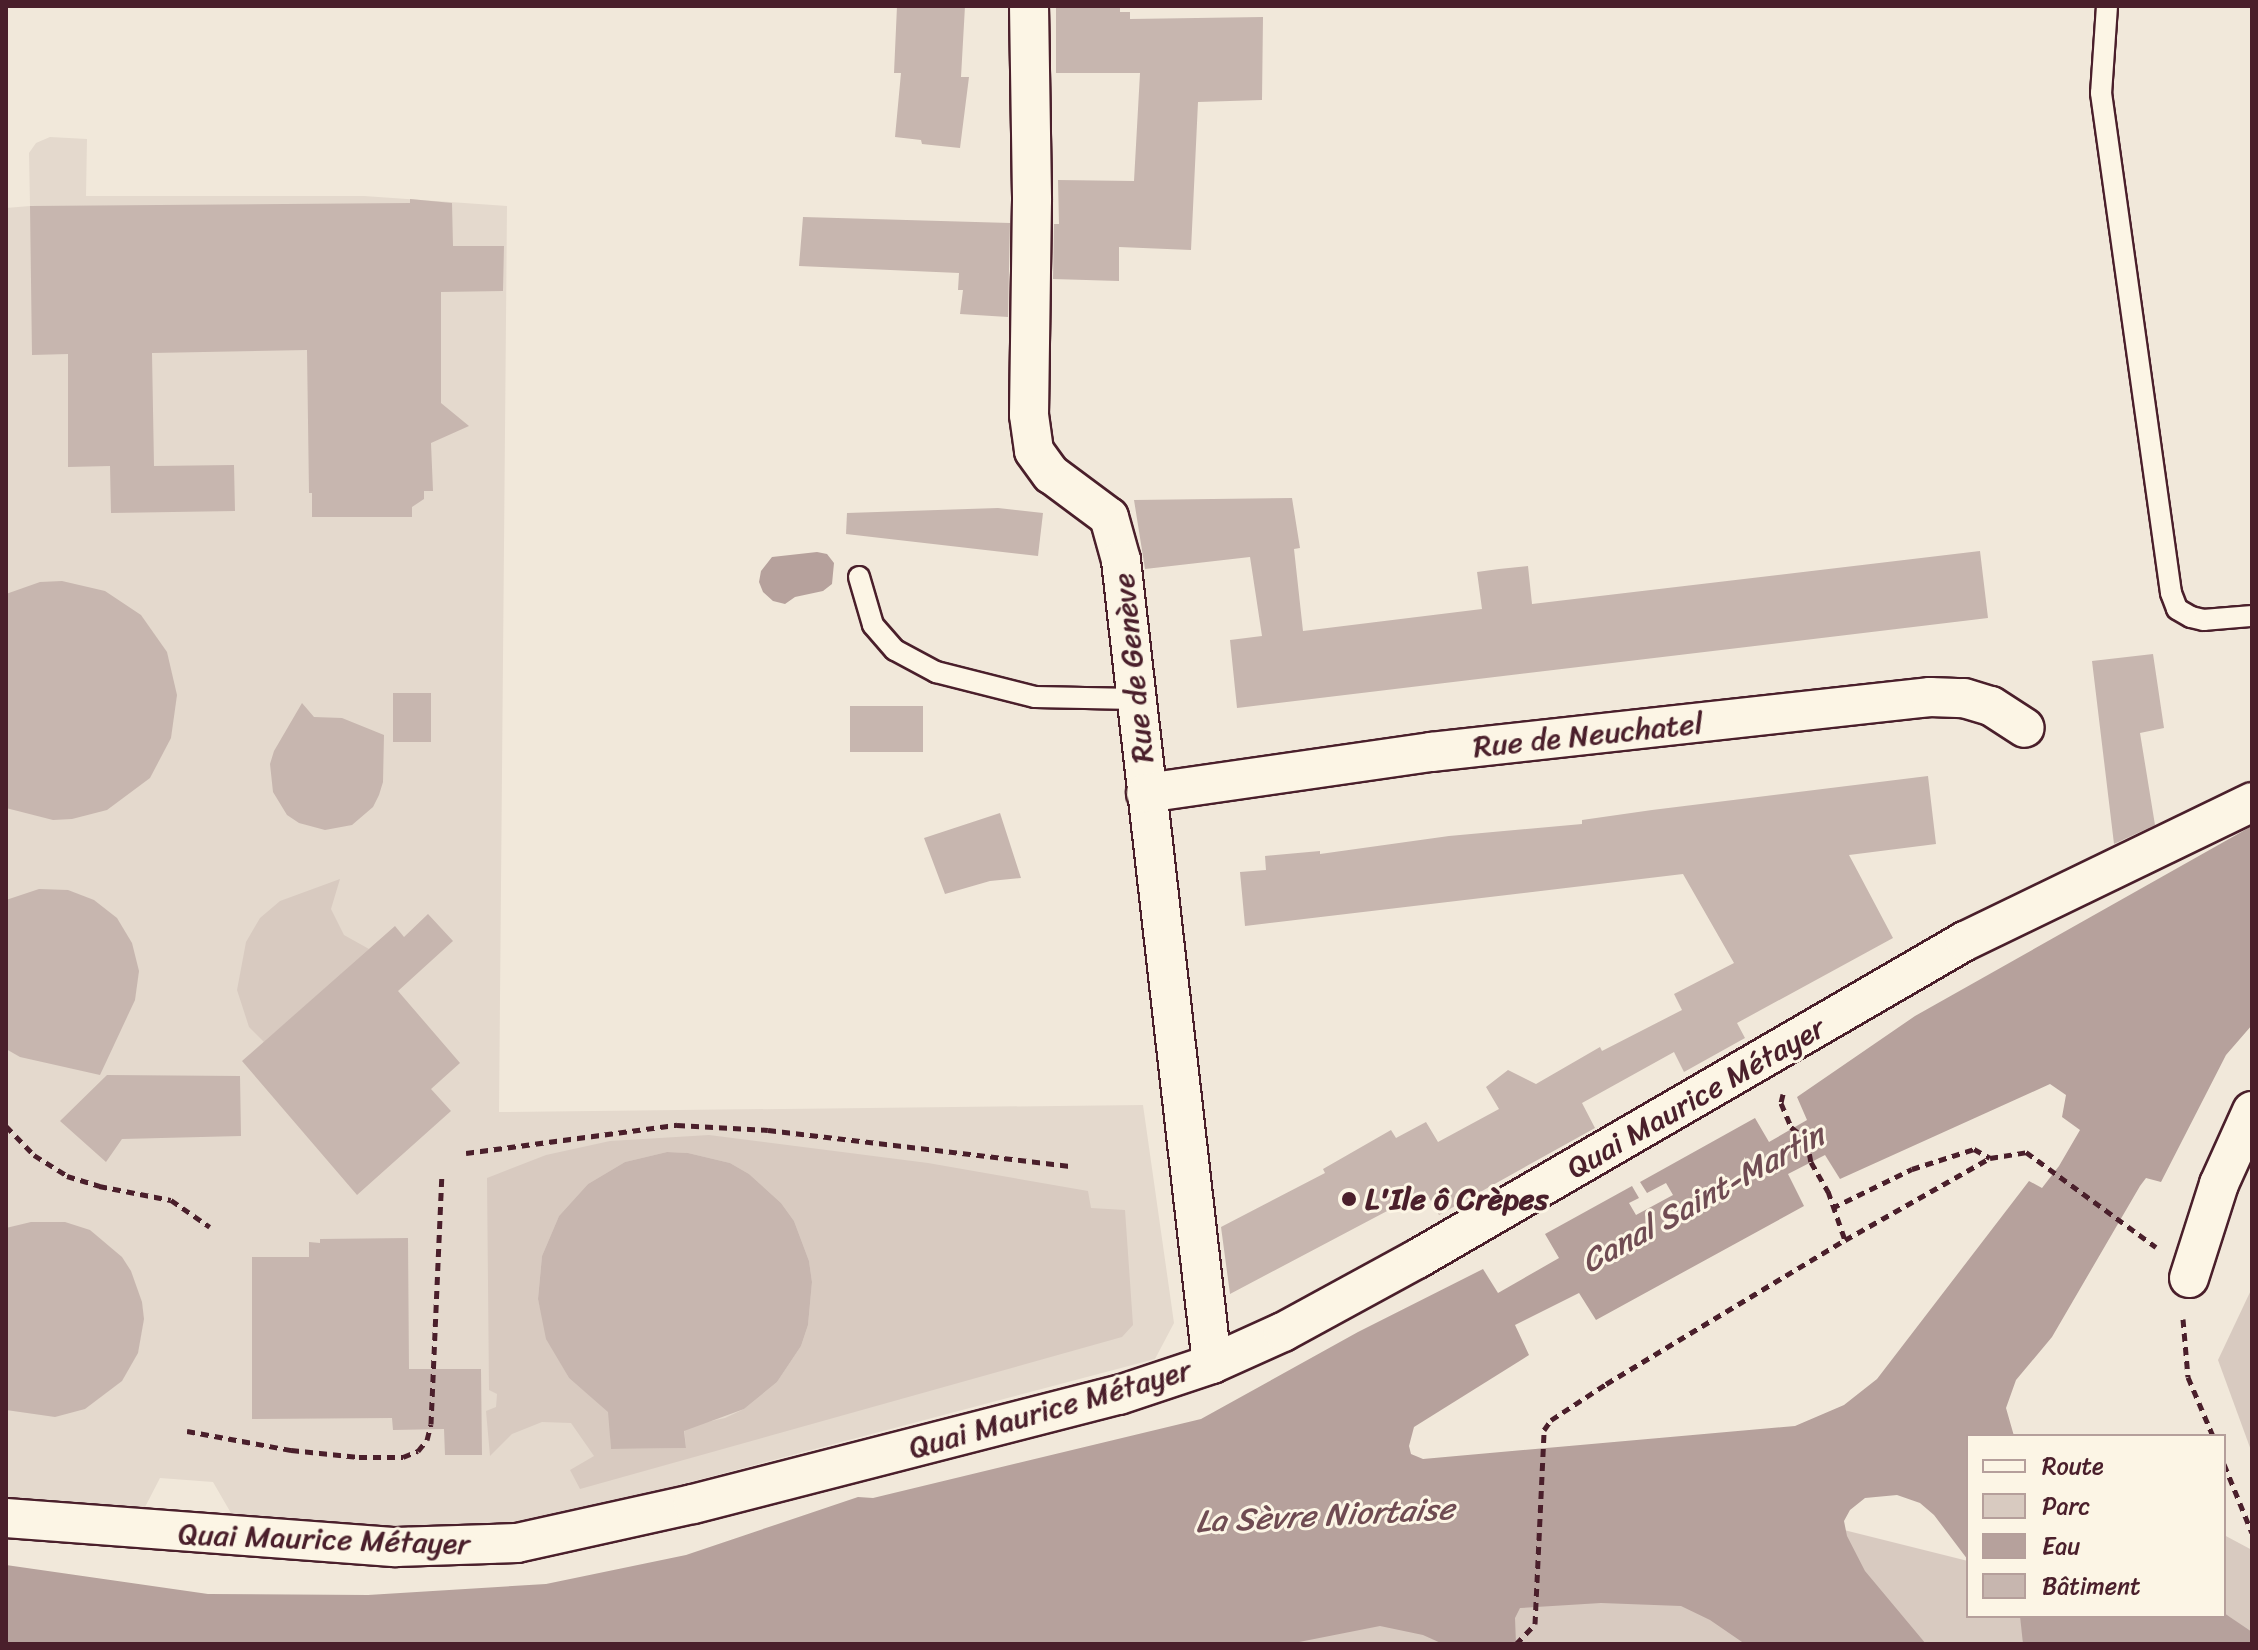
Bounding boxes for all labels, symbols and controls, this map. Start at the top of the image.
street label: Rue de Genève [1105,571,1161,765]
street label: Rue de Neuchatel [1471,705,1705,765]
street label: Quai Maurice Métayer [1560,1009,1832,1187]
water label: Canal Saint-Martin [1574,1116,1832,1282]
place label: L'Ile ô Crèpes [1365,1181,1547,1217]
marker: L'Ile ô Crèpes [1340,1190,1358,1208]
street label: Quai Maurice Métayer [904,1351,1196,1467]
legend [1966,1434,2226,1618]
text: Route [2042,1445,2104,1487]
text: Parc [2042,1485,2090,1527]
water label: La Sèvre Niortaise [1196,1490,1454,1542]
street label: Quai Maurice Métayer [177,1516,471,1562]
text: Eau [2042,1525,2080,1567]
text: Bâtiment [2042,1565,2141,1607]

